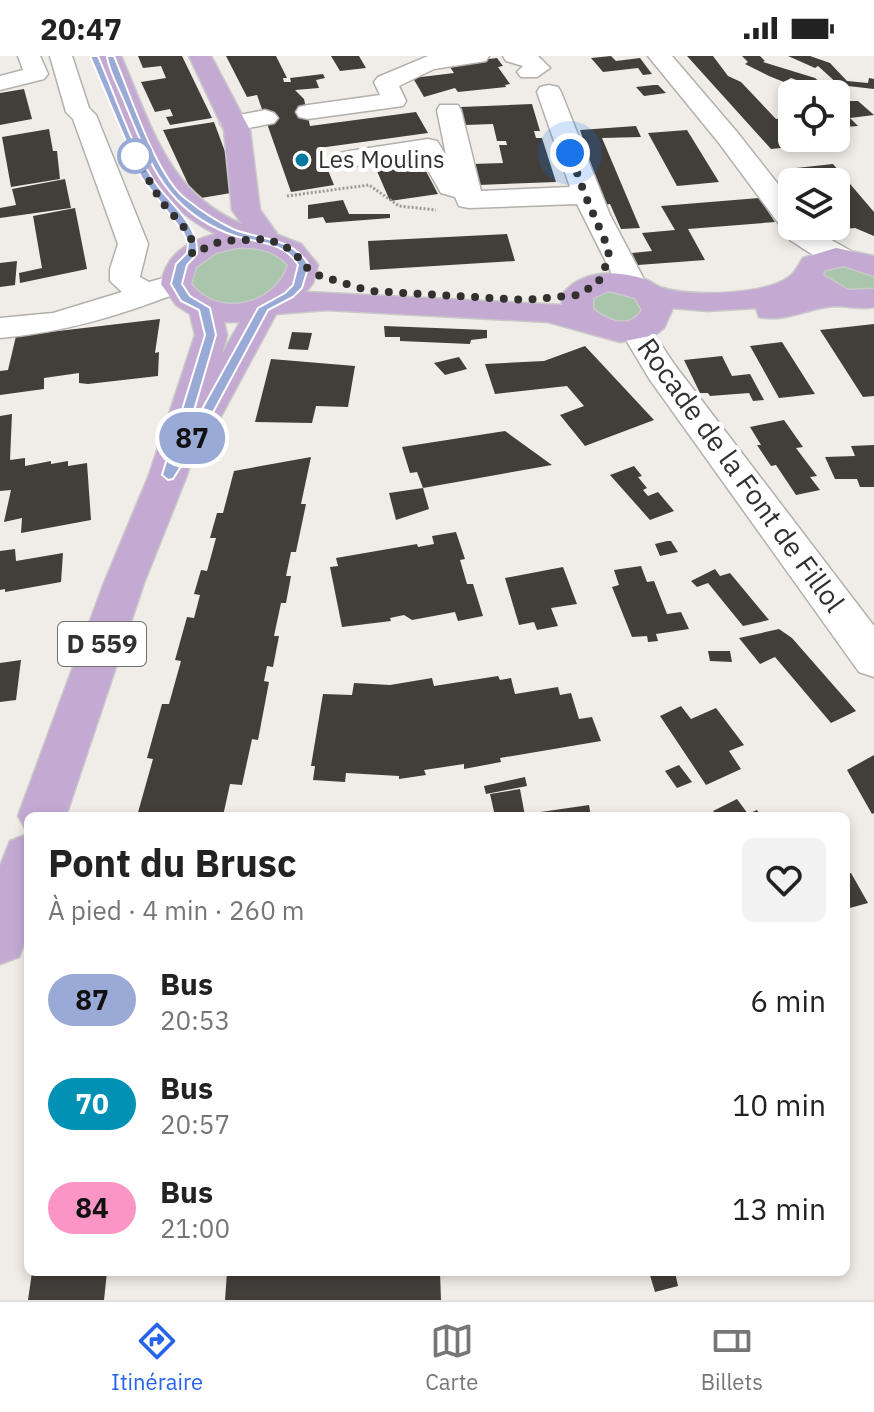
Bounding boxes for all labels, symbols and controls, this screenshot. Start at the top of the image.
text: 20:47 [40,9,122,48]
map controls [778,80,850,240]
button: locate [778,80,850,152]
your location [550,133,590,173]
unlabelled marker [118,139,152,173]
place label: Les Moulins [318,143,445,175]
marker: Les Moulins [293,151,311,169]
button: layers [778,168,850,240]
street label: Rocade de la Font de Fillol [629,330,853,619]
line badge: 87 [156,412,228,464]
text: 87 [175,419,209,456]
road number: D 559 [58,622,146,666]
text: Pont du Brusc [48,838,297,887]
button: heart [742,838,826,922]
text: À pied · 4 min · 260 m [48,893,305,927]
text: Bus [160,964,213,1003]
text: 87 [75,981,109,1018]
text: 6 min [750,981,826,1020]
text: 20:53 [160,1003,230,1037]
text: Bus [160,1068,213,1107]
text: 70 [75,1085,109,1122]
text: 10 min [732,1085,826,1124]
text: 20:57 [160,1107,230,1141]
text: Bus [160,1172,213,1211]
text: 84 [75,1189,109,1226]
text: 13 min [732,1189,826,1228]
text: 21:00 [160,1211,230,1245]
tab: Itinéraire [111,1319,203,1396]
tab: Carte [425,1319,478,1396]
tab: Billets [701,1319,763,1396]

